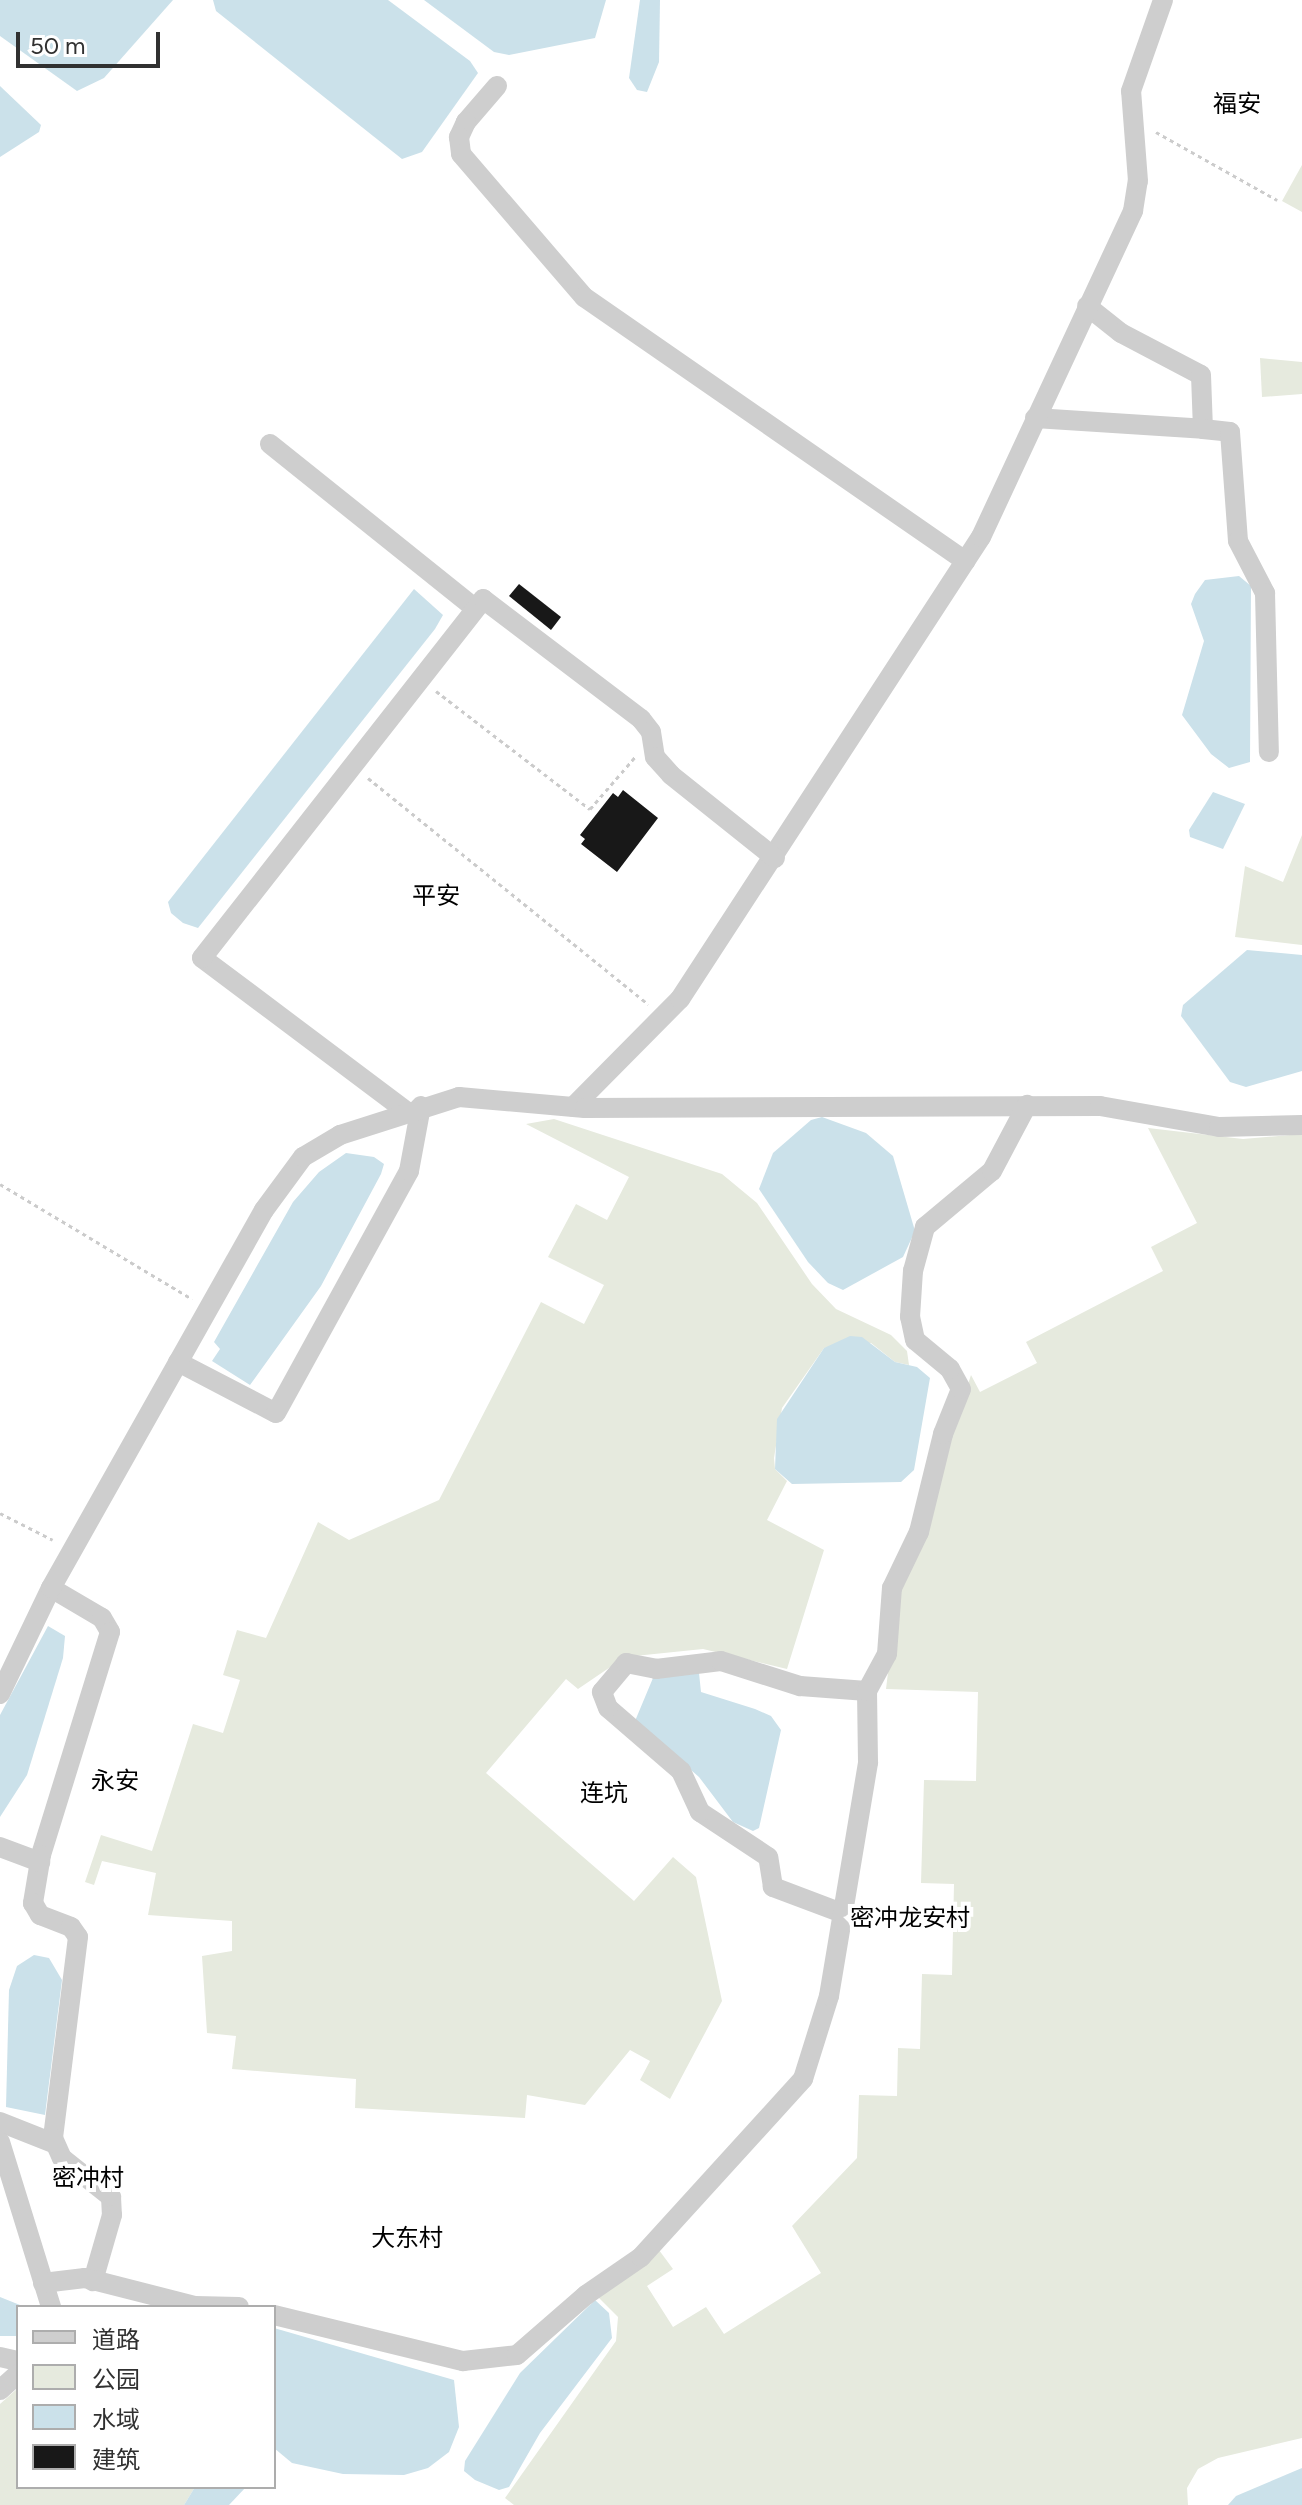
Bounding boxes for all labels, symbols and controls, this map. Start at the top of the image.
scale bar [20,16,164,66]
text: 50 m [30,31,86,60]
district label: 福安 [1213,90,1261,118]
district label: 平安 [412,882,460,910]
district label: 永安 [91,1767,139,1795]
district label: 连坑 [580,1779,628,1807]
district label: 密冲龙安村 [850,1904,970,1932]
district label: 密冲村 [52,2164,124,2192]
district label: 大东村 [371,2224,443,2252]
legend [16,2305,276,2489]
text: 道路 [92,2325,140,2354]
text: 公园 [92,2365,140,2394]
text: 水域 [92,2405,140,2434]
text: 建筑 [92,2445,140,2474]

